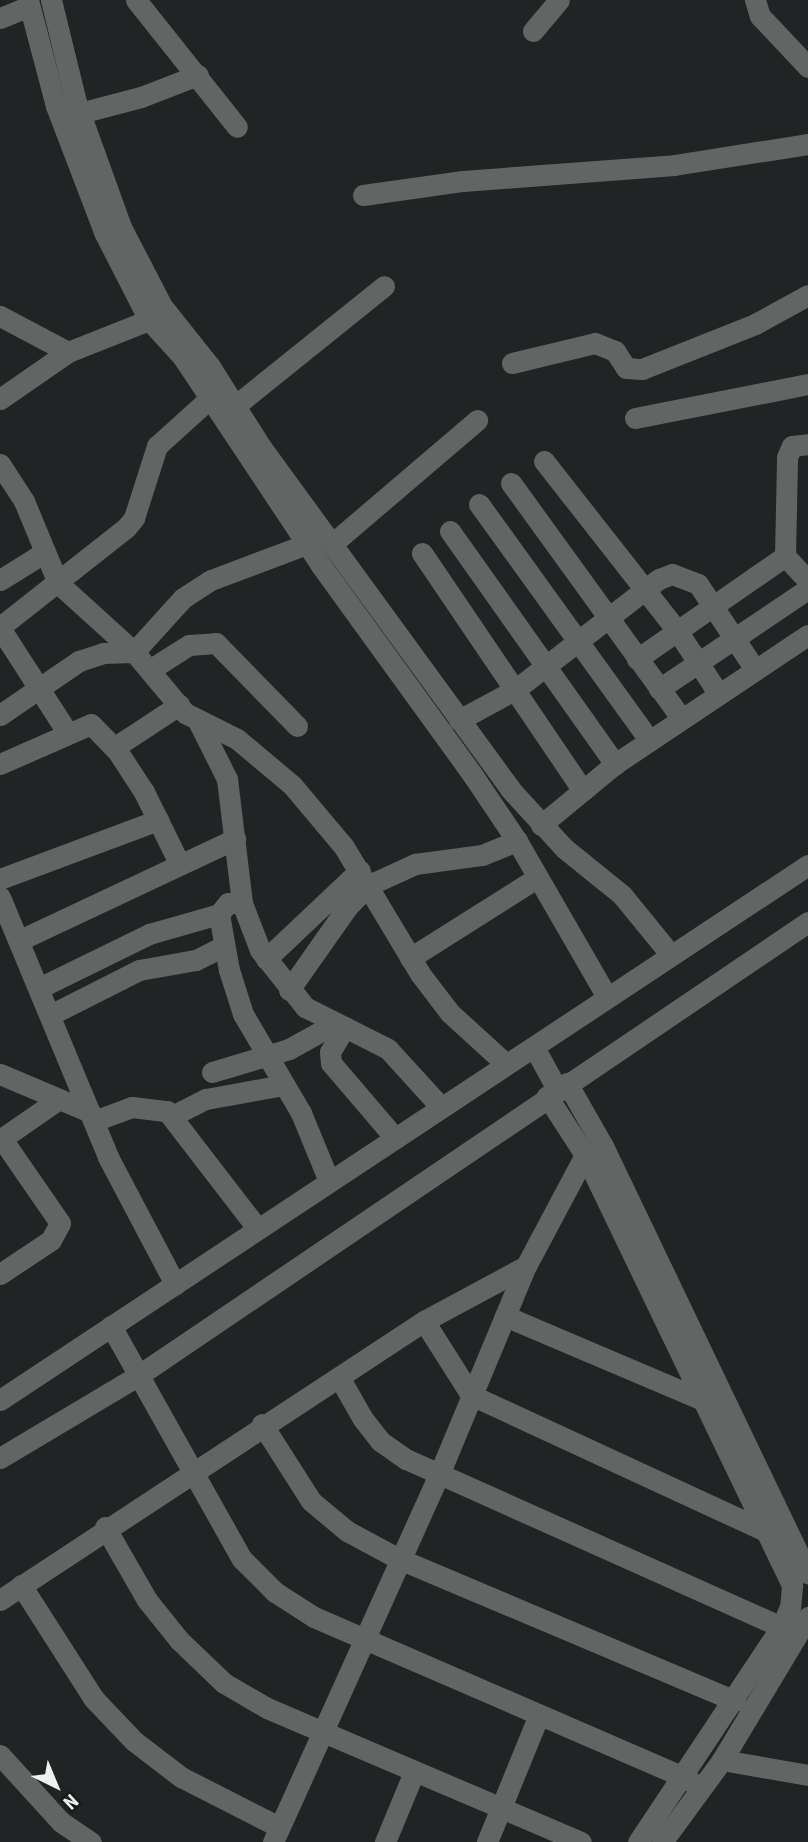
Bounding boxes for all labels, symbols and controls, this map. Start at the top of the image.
north arrow [21,1751,91,1821]
text: N [59,1789,83,1814]

